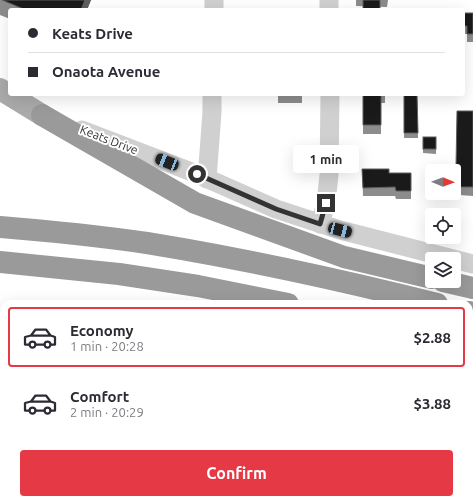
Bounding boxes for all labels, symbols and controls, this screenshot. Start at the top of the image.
text: Keats Drive [52,25,133,42]
text: Onaota Avenue [52,63,160,80]
street label: Keats Drive [78,123,140,157]
callout: 1 min [293,145,359,173]
car [154,152,180,172]
text: 1 min [310,152,342,166]
north arrow [425,164,461,200]
map controls [425,164,461,288]
route start [188,165,206,183]
route end [317,194,335,212]
button: locate [425,208,461,244]
car [327,221,353,239]
button: layers [425,252,461,288]
icon: car [22,319,58,355]
text: Economy [70,322,134,339]
text: $2.88 [413,329,451,346]
text: 1 min · 20:28 [70,339,144,353]
icon: car [22,385,58,421]
text: Comfort [70,388,129,405]
text: $3.88 [413,395,451,412]
text: 2 min · 20:29 [70,405,144,419]
button: Confirm [20,450,453,496]

